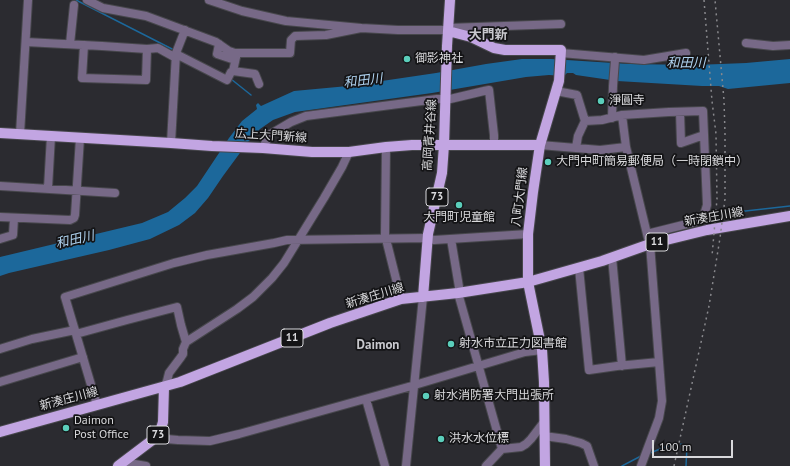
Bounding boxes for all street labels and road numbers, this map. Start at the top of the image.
street label: 高岡青井谷線 [420,99,440,171]
street label: 広上大門新線 [235,126,307,146]
street label: 八町大門線 [509,166,531,228]
road number: 73 [426,188,448,206]
street label: 新湊庄川線 [683,205,745,229]
road number: 11 [646,233,668,251]
street label: 新湊庄川線 [344,280,406,312]
road number: 11 [281,329,303,347]
street label: 新湊庄川線 [38,384,100,414]
road number: 73 [147,426,169,444]

